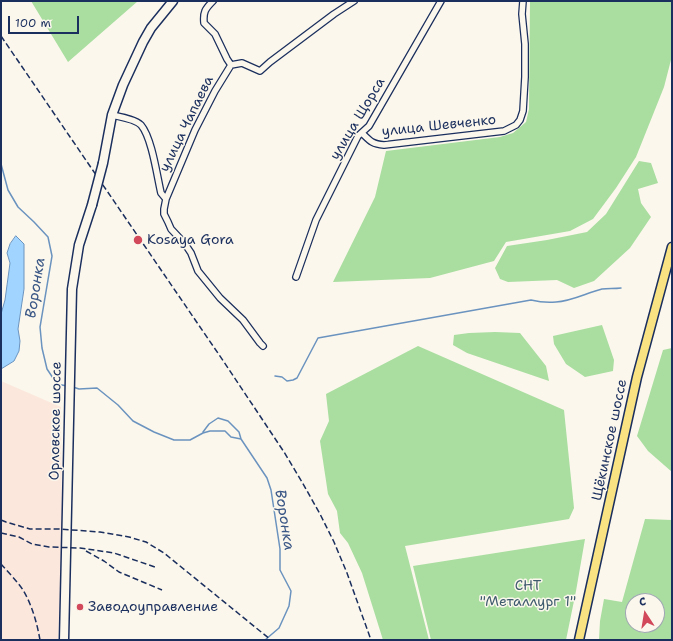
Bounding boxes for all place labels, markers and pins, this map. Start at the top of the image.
place label: Kosaya Gora [147,232,234,248]
marker: Kosaya Gora [132,234,144,246]
place label: Заводоуправление [88,599,218,615]
marker: Заводоуправление [75,602,85,612]

